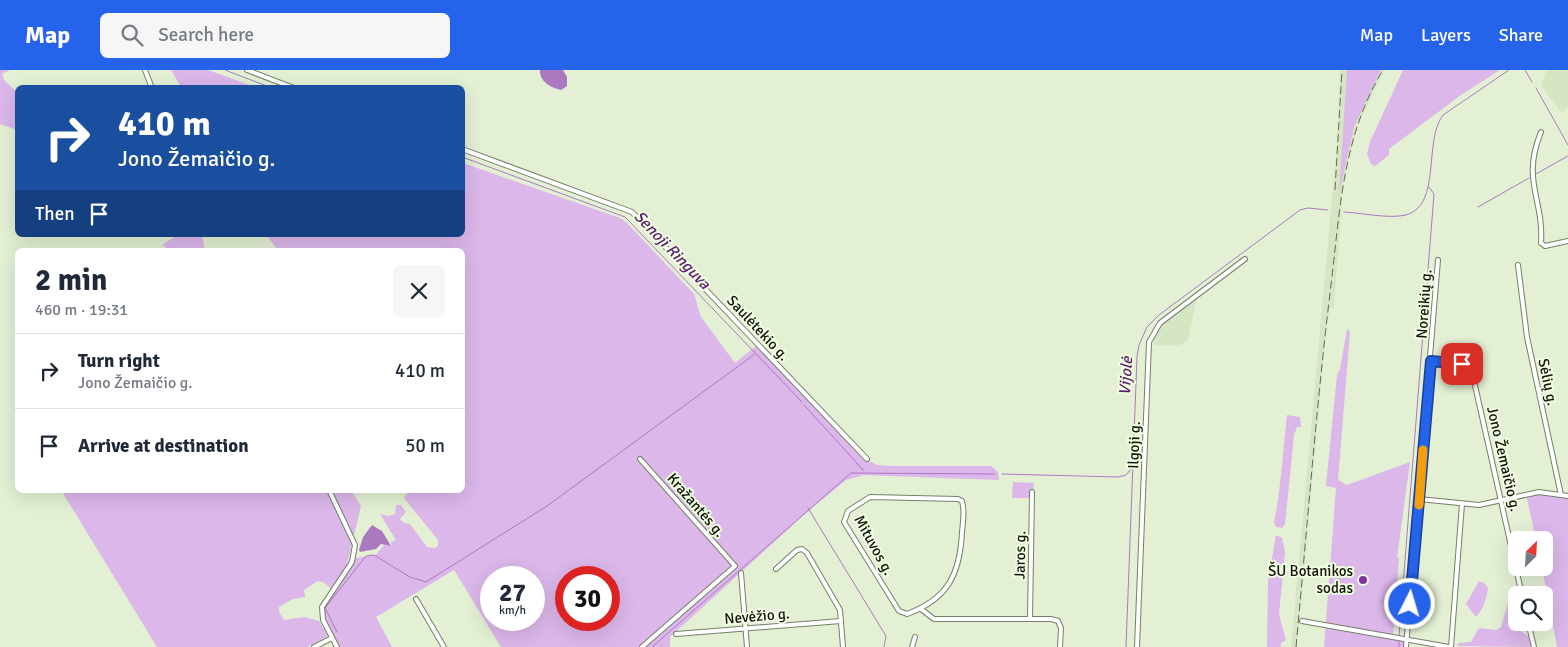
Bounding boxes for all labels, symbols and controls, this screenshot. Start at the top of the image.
search box [100,13,450,58]
text: Map [25,20,70,50]
icon: search [118,21,146,49]
text: Search here [158,23,254,47]
text: Map [1360,24,1393,46]
text: Layers [1421,24,1471,46]
text: Share [1499,24,1543,46]
text: 410 m [118,102,211,145]
icon: right [35,105,100,170]
text: Jono Žemaičio g. [118,145,275,172]
icon: arrive [85,200,113,228]
text: Then [35,202,75,226]
water label: Senoji Ringuva [630,207,715,294]
text: 2 min [35,262,107,299]
button: close [393,265,445,317]
street label: Noreikių g. [1413,269,1435,339]
street label: Saulėtekio g. [723,292,793,365]
text: 460 m · 19:31 [35,300,128,320]
pin [1441,343,1483,385]
text: Turn right [78,349,160,373]
icon: arrive [1448,350,1476,378]
water label: Vijolė [1115,355,1137,396]
icon: right [35,357,63,385]
street label: Sėlių g. [1534,357,1562,407]
text: 410 m [395,359,445,383]
text: Jono Žemaičio g. [78,373,192,393]
street label: Jono Žemaičio g. [1483,405,1525,513]
street label: Ilgoji g. [1124,421,1144,469]
icon: arrive [35,432,63,460]
text: Arrive at destination [78,434,249,458]
text: 50 m [405,434,445,458]
street label: Kražantės g. [663,469,729,541]
street label: Mituvos g. [850,512,898,578]
street label: Jaros g. [1011,530,1029,580]
north arrow [1508,531,1552,576]
map controls [1508,531,1553,631]
place label: ŠU Botanikos sodas [1268,561,1353,597]
speed limit sign: 30 [555,566,620,631]
marker: ŠU Botanikos sodas [1357,574,1369,586]
text: 27 [499,577,526,608]
position arrow [1383,577,1435,629]
button: search [1508,586,1553,631]
text: km/h [499,603,526,618]
street label: Nevėžio g. [724,604,790,628]

